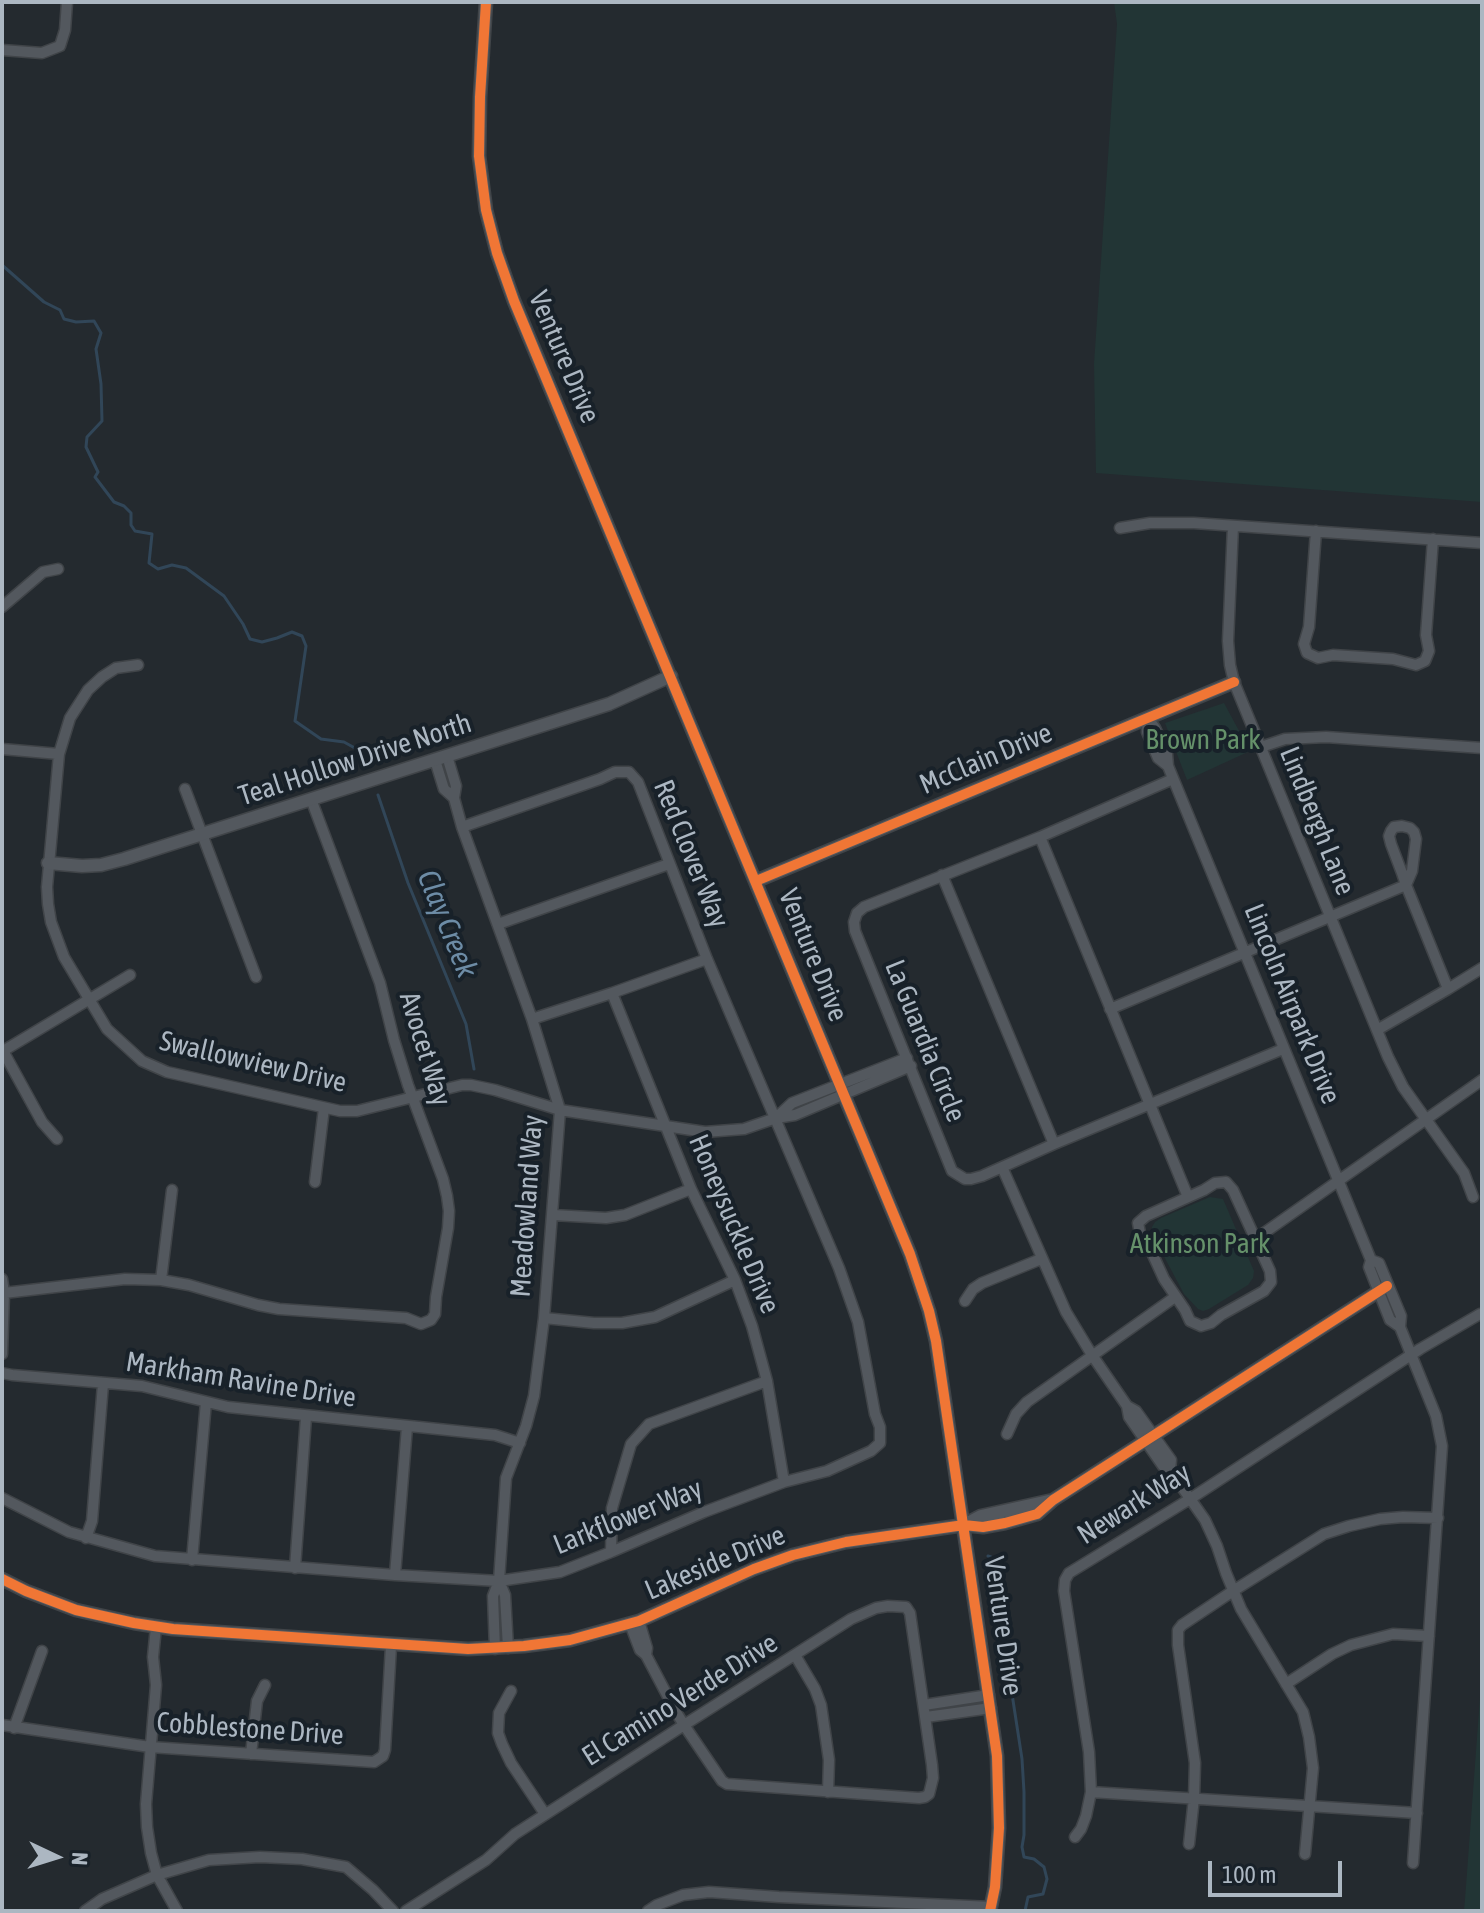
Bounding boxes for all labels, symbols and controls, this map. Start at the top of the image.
street label: Venture Drive [521,286,607,428]
street label: Teal Hollow Drive North [234,707,476,813]
street label: McClain Drive [915,716,1057,802]
park label: Brown Park [1145,723,1261,757]
street label: Lindbergh Lane [1272,742,1362,900]
street label: Red Clover Way [646,775,736,933]
water label: Clay Creek [409,865,485,983]
street label: Venture Drive [771,884,855,1026]
street label: Lincoln Airpark Drive [1237,899,1347,1109]
street label: La Guardia Circle [877,955,973,1127]
street label: Avocet Way [392,988,458,1110]
street label: Swallowview Drive [156,1024,350,1100]
street label: Meadowland Way [504,1114,550,1298]
street label: Honeysuckle Drive [681,1129,787,1319]
park label: Atkinson Park [1130,1227,1270,1261]
street label: Markham Ravine Drive [124,1345,358,1415]
street label: Newark Way [1071,1456,1197,1552]
street label: Larkflower Way [549,1472,707,1562]
street label: Lakeside Drive [640,1518,790,1608]
street label: Venture Drive [977,1554,1029,1698]
street label: El Camino Verde Drive [576,1626,784,1774]
street label: Cobblestone Drive [155,1706,345,1752]
north arrow [16,1817,96,1897]
scale bar [1212,1845,1346,1895]
text: N [67,1851,93,1866]
text: 100 m [1222,1861,1276,1888]

